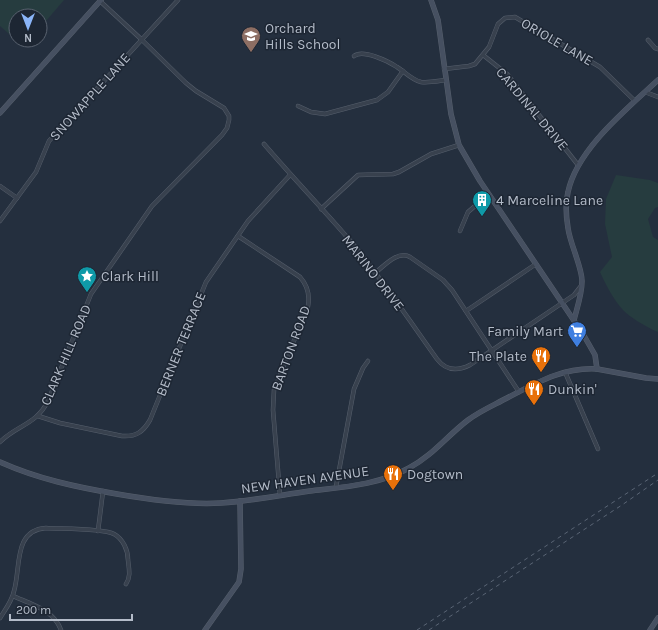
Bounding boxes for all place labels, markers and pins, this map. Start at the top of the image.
place label: Orchard Hills School [265,20,340,53]
school or university icon: Orchard Hills School [240,25,262,53]
building icon: 4 Marceline Lane [471,189,493,217]
place label: 4 Marceline Lane [496,192,603,209]
place icon: Clark Hill [76,265,98,293]
place label: Clark Hill [101,268,159,285]
supermarket icon: Family Mart [566,320,588,348]
place label: Family Mart [487,323,563,340]
restaurant icon: The Plate [530,345,552,373]
place label: The Plate [469,348,527,365]
restaurant icon: Dunkin' [523,378,545,406]
place label: Dunkin' [548,381,597,398]
restaurant icon: Dogtown [382,463,404,491]
place label: Dogtown [407,466,463,483]

